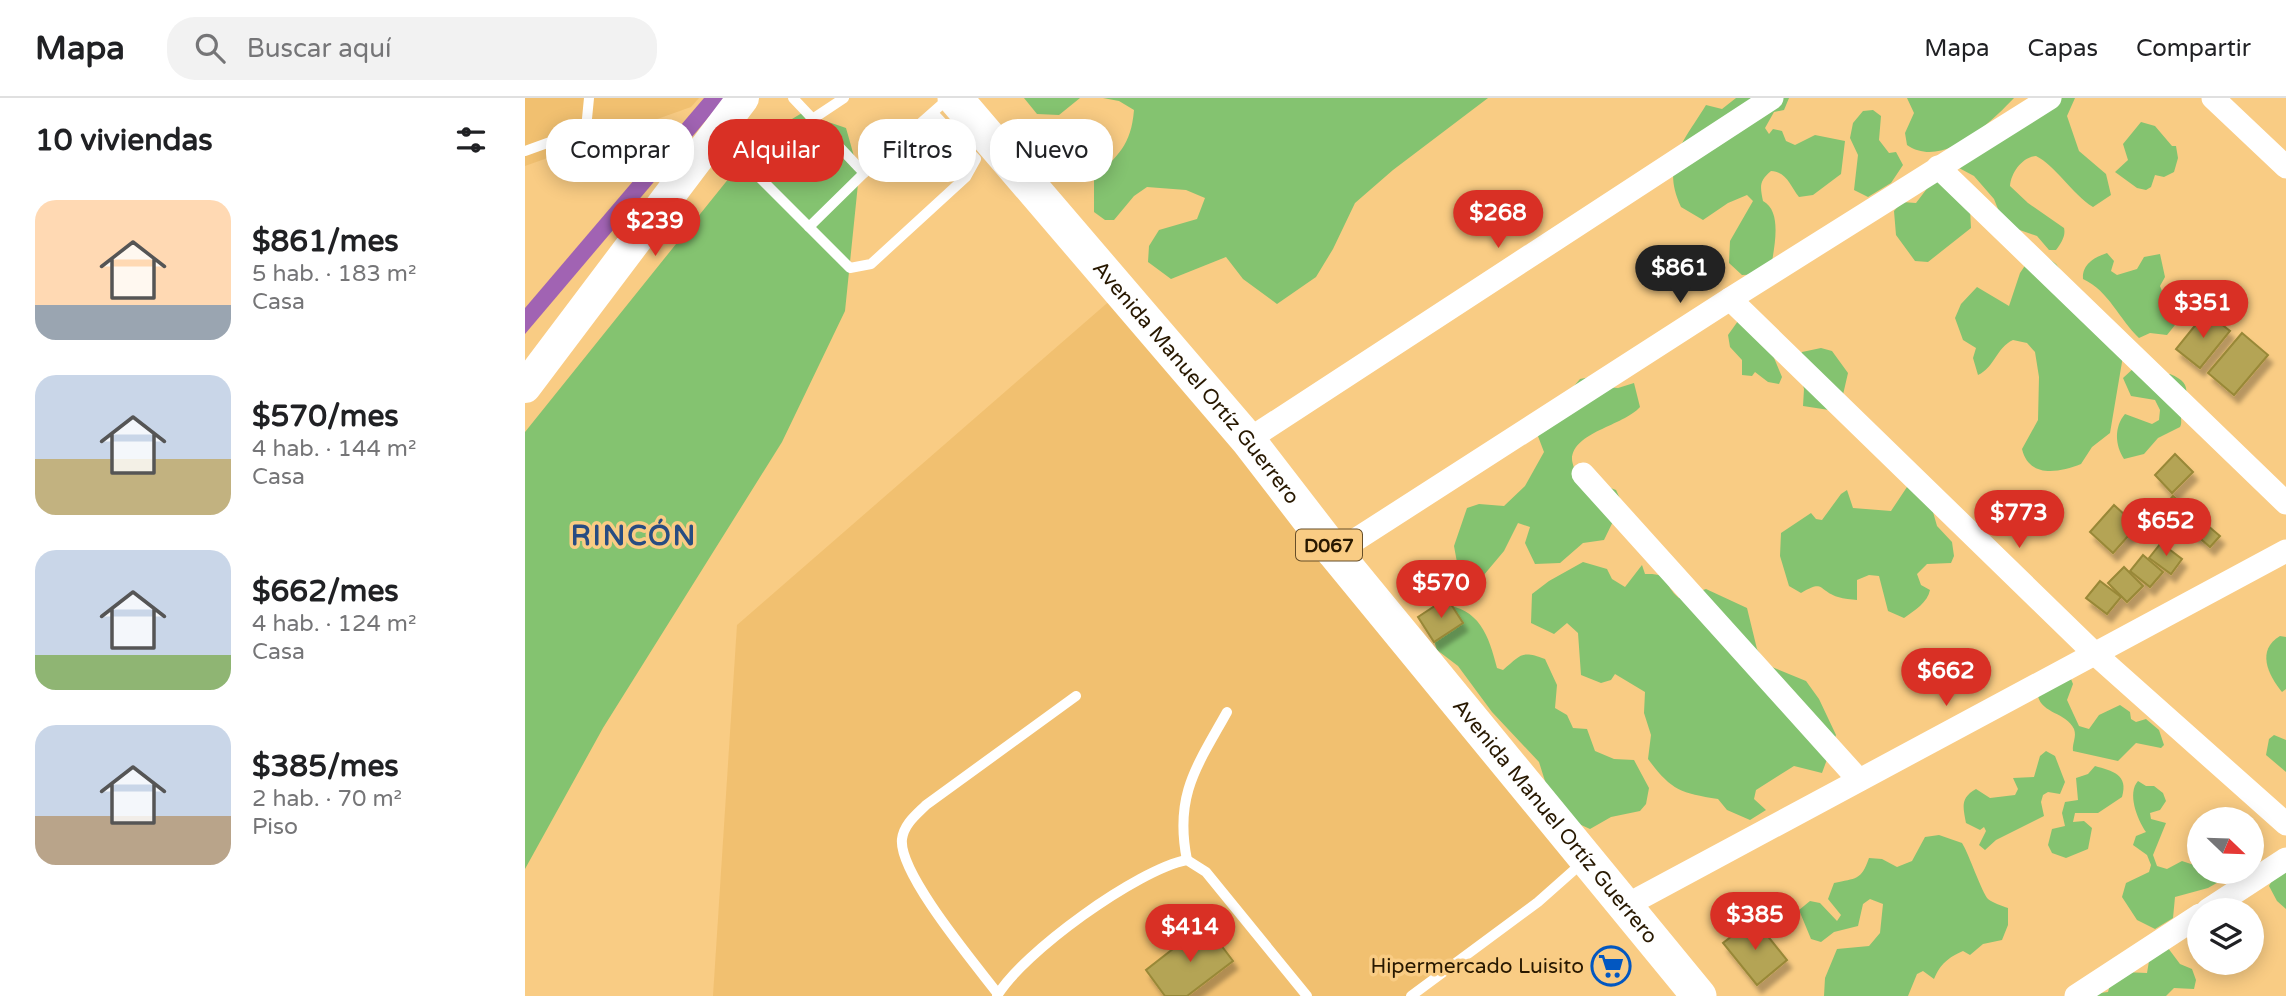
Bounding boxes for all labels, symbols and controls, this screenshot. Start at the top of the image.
search box [167,17,657,80]
text: Mapa [35,29,125,68]
icon: search [191,29,229,67]
text: Buscar aquí [247,33,391,64]
text: Mapa [1924,34,1990,63]
text: Capas [2028,34,2098,63]
text: Compartir [2136,34,2251,63]
chip: Comprar [546,119,694,182]
chip: Alquilar [708,119,844,182]
chip: Filtros [858,119,976,182]
chip: Nuevo [990,119,1113,182]
icon: filters [452,121,490,159]
text: 10 viviendas [35,122,213,159]
pin: $268 [1457,190,1539,250]
pin: $239 [614,198,696,258]
text: $268 [1469,199,1527,227]
text: $239 [626,207,684,235]
text: $861/mes [252,223,399,260]
icon: home [91,228,175,312]
pin: $861 [1639,246,1721,305]
text: $861 [1651,254,1709,282]
street label: Avenida Manuel Ortíz Guerrero [1087,256,1305,509]
text: 5 hab. · 183 m² [252,260,417,288]
pin: $351 [2162,280,2244,340]
text: Casa [252,288,305,316]
text: $351 [2174,289,2232,317]
text: $570/mes [252,398,399,435]
icon: home [91,403,175,487]
text: 4 hab. · 144 m² [252,435,417,463]
text: Casa [252,463,305,491]
pin: $773 [1978,490,2060,550]
pin: $652 [2125,498,2207,558]
text: $773 [1990,499,2048,527]
text: $652 [2137,507,2195,535]
district label: RINCÓN [571,518,697,553]
road number: D067 [1296,530,1362,560]
pin: $570 [1400,560,1482,620]
text: $570 [1412,569,1470,597]
text: $662/mes [252,573,399,610]
icon: home [91,578,175,662]
text: 4 hab. · 124 m² [252,610,417,638]
text: Casa [252,638,305,666]
pin: $662 [1905,648,1987,708]
text: $662 [1917,657,1975,685]
street label: Avenida Manuel Ortíz Guerrero [1447,694,1663,949]
text: $385/mes [252,748,399,785]
icon: home [91,753,175,837]
text: 2 hab. · 70 m² [252,785,402,813]
north arrow [2187,807,2265,884]
map controls [2187,807,2264,975]
text: Piso [252,813,298,841]
pin: $385 [1714,892,1796,952]
button: layers [2187,898,2264,975]
text: $385 [1726,901,1784,929]
pin: $414 [1149,904,1231,964]
text: $414 [1161,913,1219,941]
supermarket icon: Hipermercado Luisito [1590,945,1632,987]
place label: Hipermercado Luisito [1371,954,1584,979]

